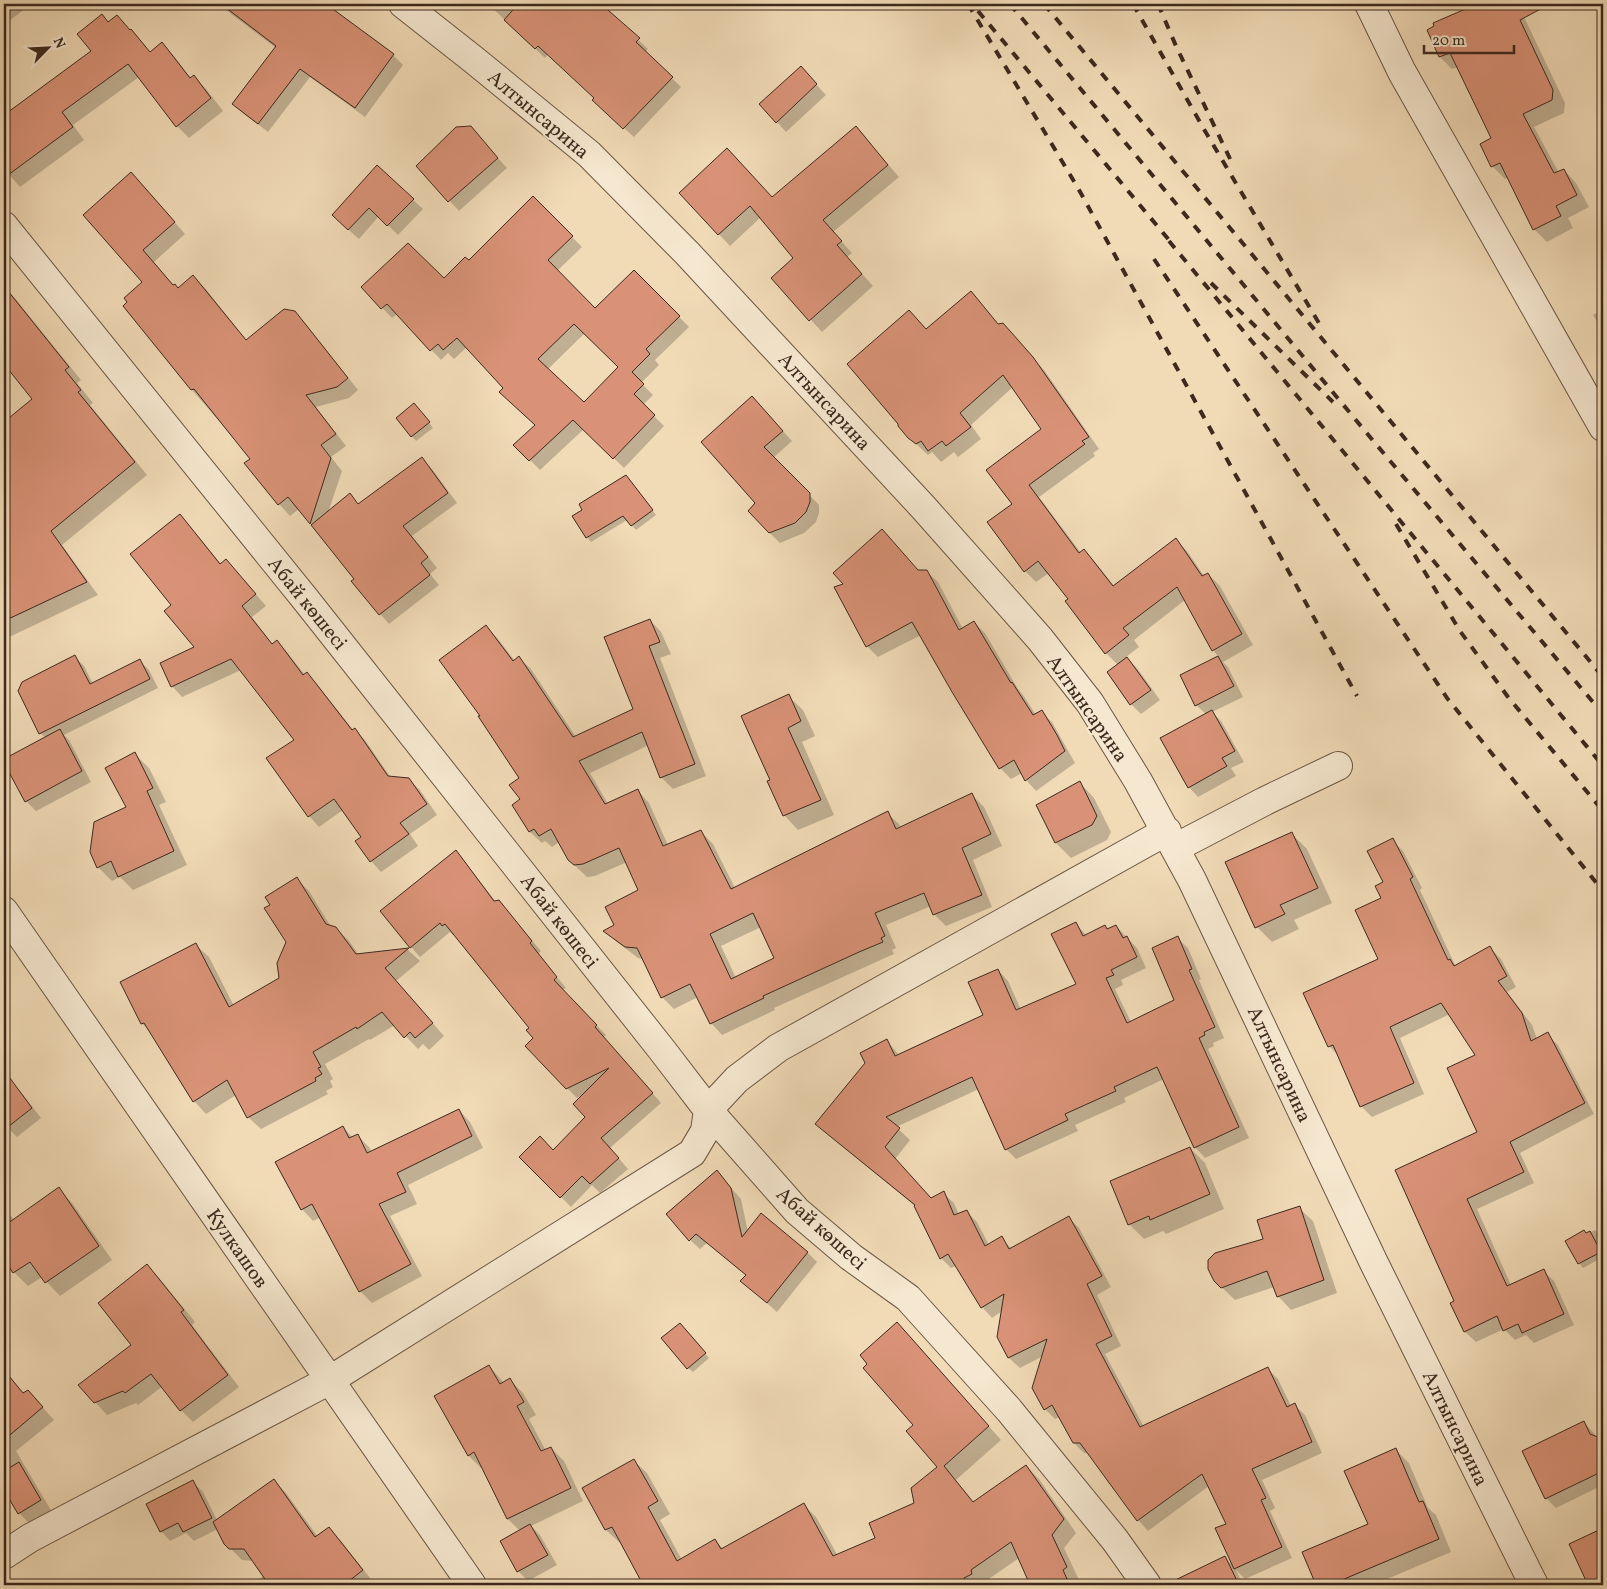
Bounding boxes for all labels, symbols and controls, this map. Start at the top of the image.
north arrow [22,22,72,72]
scale bar [1424,22,1514,54]
text: 20 m [1432,31,1465,52]
text: N [48,35,69,52]
street label: Алтынсарина [481,65,595,167]
street label: Алтынсарина [771,347,877,458]
street label: Абай көшесі [260,552,353,657]
street label: Алтынсарина [1039,650,1134,769]
street label: Абай көшесі [513,869,604,975]
street label: Алтынсарина [1239,1002,1317,1128]
street label: Абай көшесі [769,1181,872,1278]
street label: Кулкашов [199,1204,274,1295]
street label: Алтынсарина [1414,1366,1494,1491]

